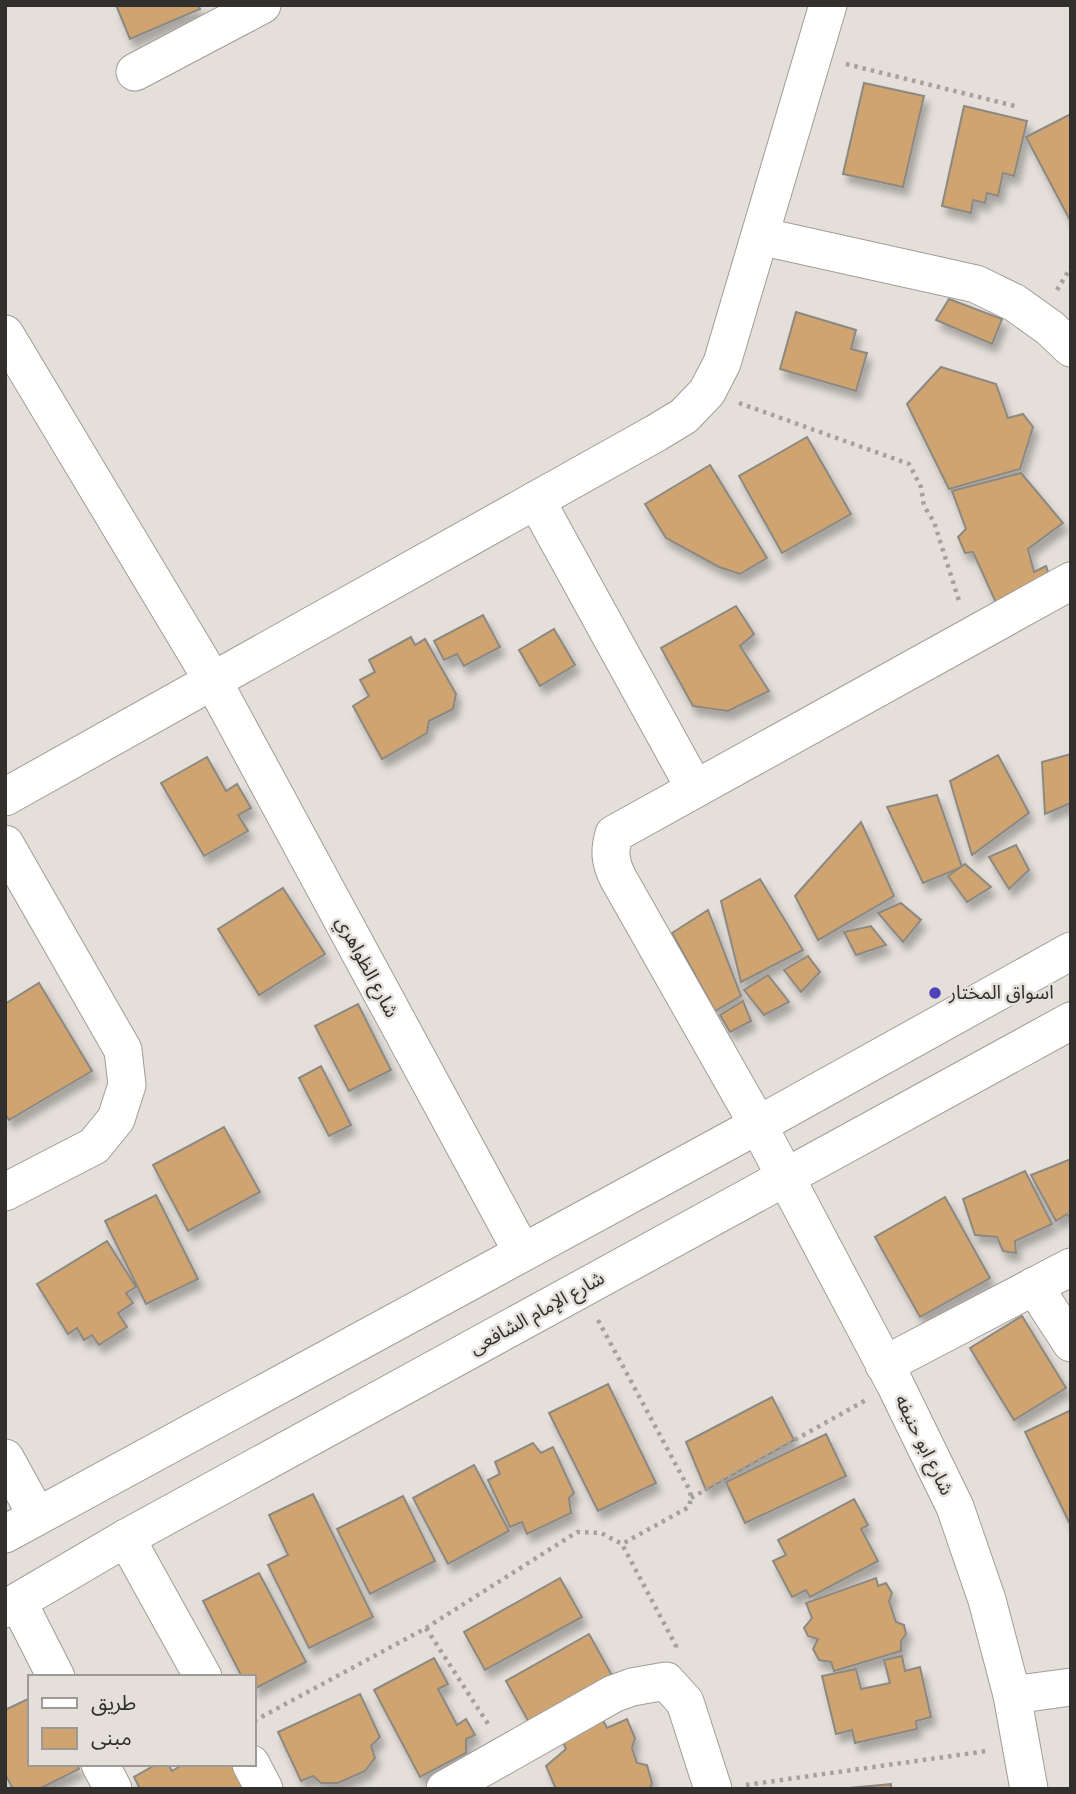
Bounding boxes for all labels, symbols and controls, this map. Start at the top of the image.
street label: شارع الظواهري [328,913,403,1023]
place label: اسواق المختار [948,982,1054,1004]
marker: اسواق المختار [927,985,943,1001]
street label: شارع الإمام الشافعى [466,1267,610,1362]
street label: شارع ابو حنيفه [888,1391,958,1500]
legend [28,1675,256,1766]
text: طريق [91,1691,136,1716]
text: مبنى [91,1726,132,1751]

